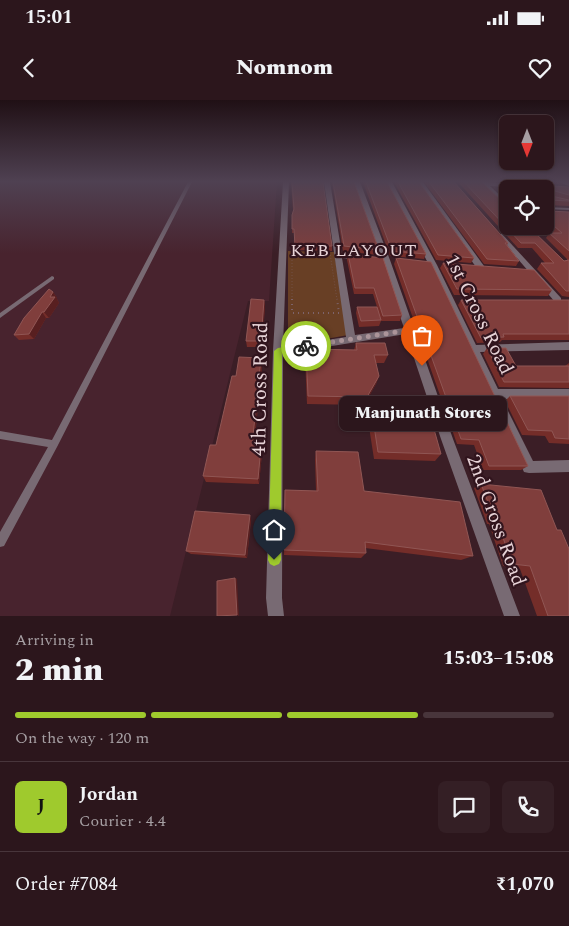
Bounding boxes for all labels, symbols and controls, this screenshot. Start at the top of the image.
text: 15:01 [25,3,73,32]
text: Nomnom [236,51,333,84]
icon: back [15,54,43,82]
icon: heart [526,54,554,82]
north arrow [499,115,554,170]
map controls [499,115,554,235]
button: locate [499,180,554,235]
district label: KEB LAYOUT [290,237,418,264]
street label: 1st Cross Road [437,249,521,380]
pin [401,315,443,366]
courier [281,321,331,371]
street label: 4th Cross Road [244,322,276,456]
icon: bag [408,322,436,350]
icon: bike [292,332,320,360]
callout: Manjunath Stores [338,396,506,431]
text: Manjunath Stores [355,401,491,425]
street label: 2nd Cross Road [458,450,534,590]
pin [253,509,295,560]
icon: home [260,516,288,544]
text: Arriving in [15,628,94,652]
text: 15:03–15:08 [443,644,554,673]
text: 2 min [15,646,103,695]
text: On the way · 120 m [15,726,149,750]
text: Jordan [79,780,138,809]
button: chat [438,781,490,833]
button: phone [502,781,554,833]
text: J [37,792,45,821]
text: Courier · 4.4 [79,809,166,833]
text: Order #7084 [15,870,118,899]
text: ₹1,070 [496,870,554,899]

